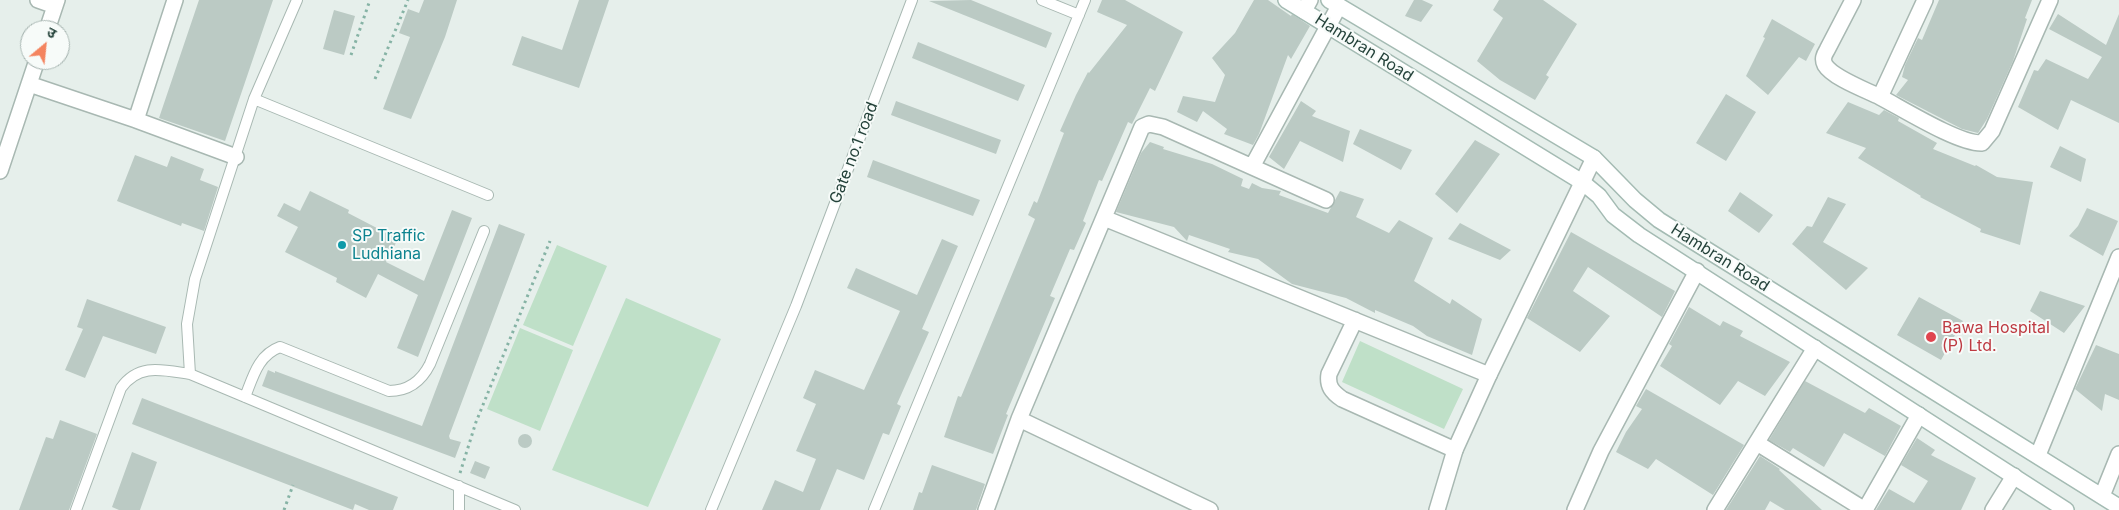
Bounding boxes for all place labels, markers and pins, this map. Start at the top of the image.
place label: SP Traffic Ludhiana [352,226,426,264]
marker: SP Traffic Ludhiana [336,239,348,251]
place label: Bawa Hospital (P) Ltd. [1942,318,2050,356]
marker: Bawa Hospital (P) Ltd. [1924,330,1938,344]

